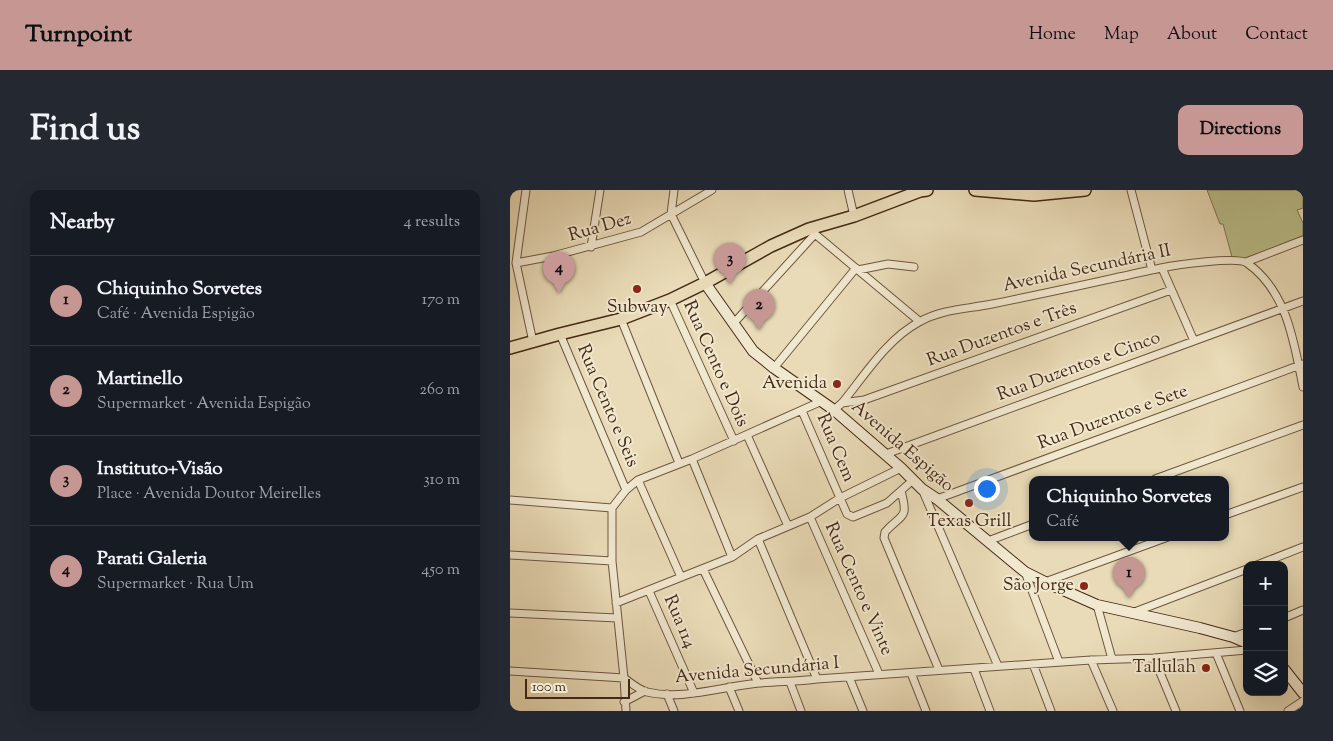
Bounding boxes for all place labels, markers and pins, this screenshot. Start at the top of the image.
pin: 3 [714,243,746,284]
pin: 4 [543,252,575,293]
marker: Subway [631,283,643,295]
pin: 2 [743,289,775,330]
place label: Subway [607,295,667,321]
place label: Avenida [762,371,827,397]
marker: Avenida [831,378,843,390]
marker: Texas Grill [963,497,975,509]
place label: Texas Grill [927,509,1011,535]
pin: 1 [1113,557,1145,598]
place label: São Jorge [1003,573,1074,599]
marker: São Jorge [1078,580,1090,592]
place label: Tallulah [1133,655,1196,681]
marker: Tallulah [1200,662,1212,674]

